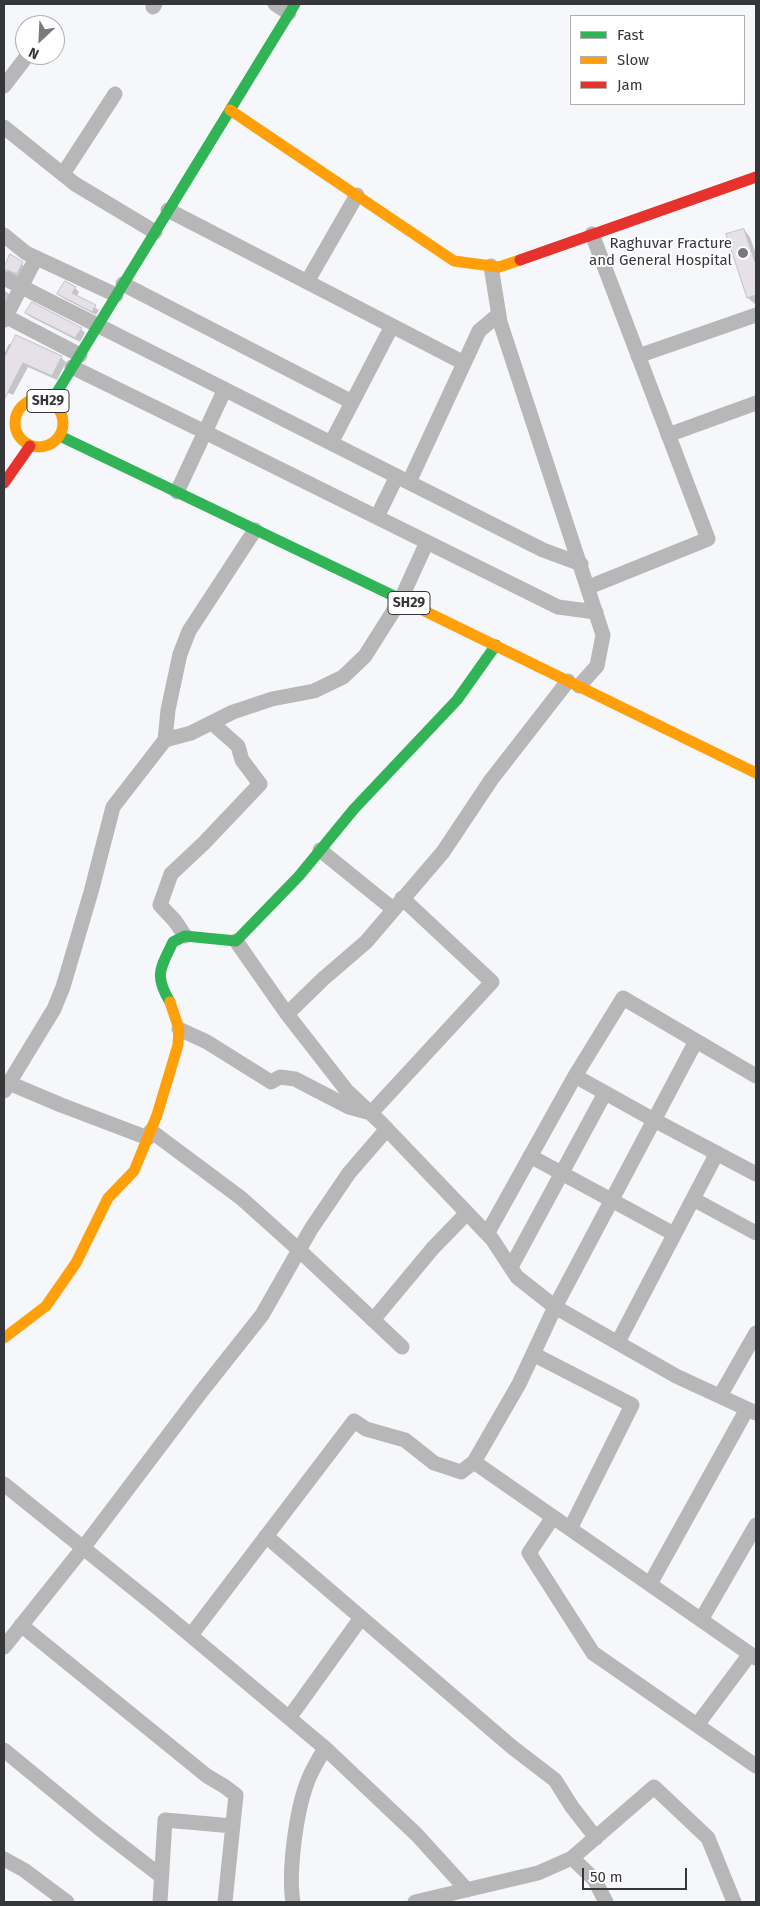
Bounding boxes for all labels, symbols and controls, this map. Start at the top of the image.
north arrow [15,15,65,65]
legend [570,15,745,105]
text: Fast [617,26,644,44]
text: N [26,43,42,63]
text: Slow [617,51,649,69]
text: Jam [617,76,643,94]
place label: Raghuvar Fracture and General Hospital [589,235,732,270]
marker: Raghuvar Fracture and General Hospital [736,246,750,260]
road number: SH29 [27,390,69,412]
road number: SH29 [388,592,430,614]
scale bar [585,1858,690,1890]
text: 50 m [590,1868,623,1886]

